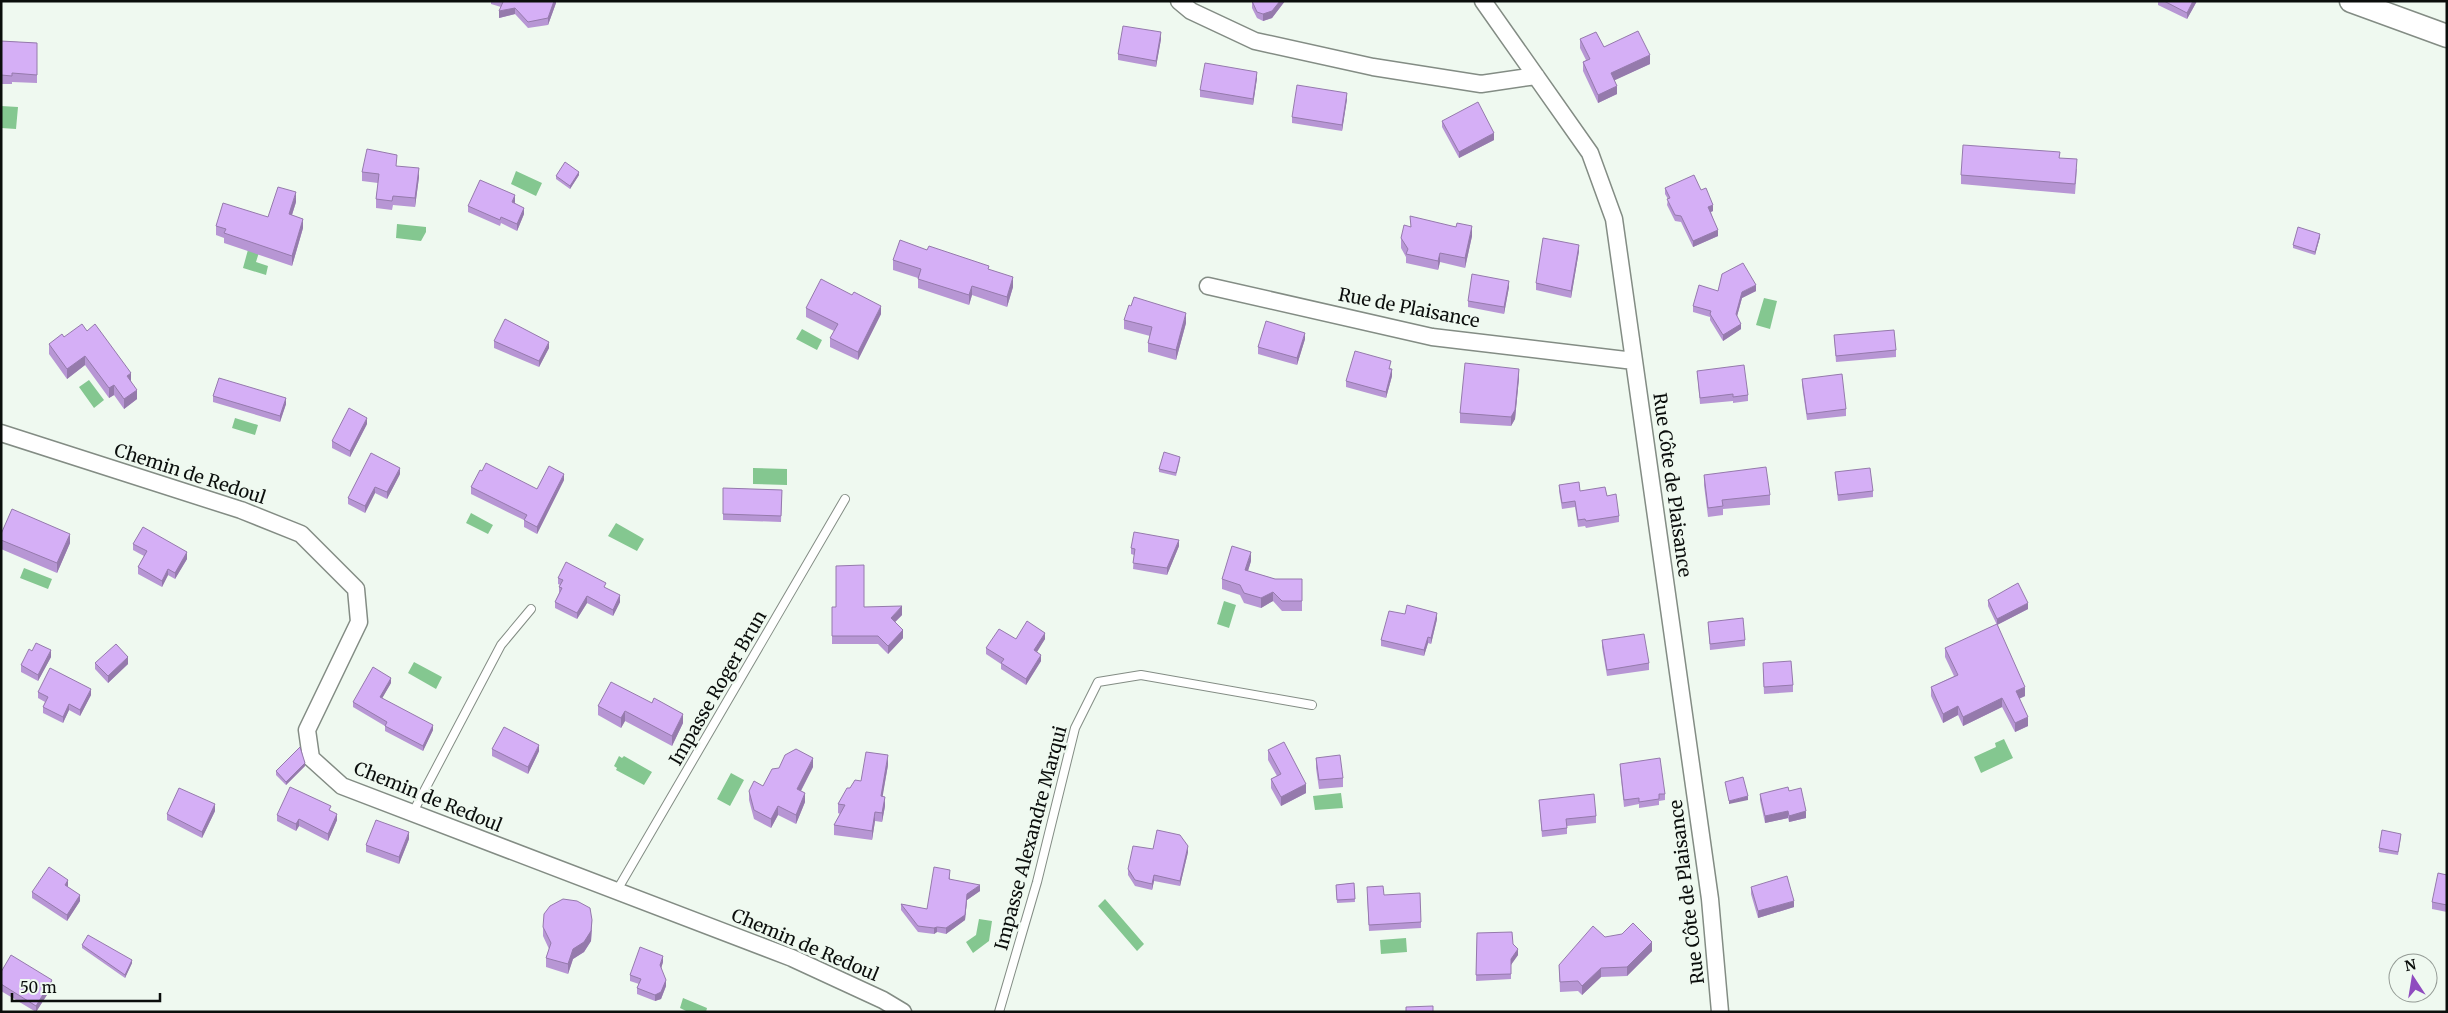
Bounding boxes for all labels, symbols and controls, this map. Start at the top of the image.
street label: Rue de Plaisance [1337,283,1482,332]
street label: Rue Côte de Plaisance [1648,391,1697,579]
street label: Chemin de Redoul [112,438,269,509]
street label: Impasse Roger Brun [664,606,771,769]
street label: Impasse Alexandre Marqui [989,723,1072,953]
street label: Chemin de Redoul [351,756,506,837]
street label: Rue Côte de Plaisance [1664,798,1709,986]
street label: Chemin de Redoul [728,903,883,986]
north arrow [2388,953,2438,1003]
text: N [2403,955,2418,975]
scale bar [12,970,160,1002]
text: 50 m [20,978,57,997]

